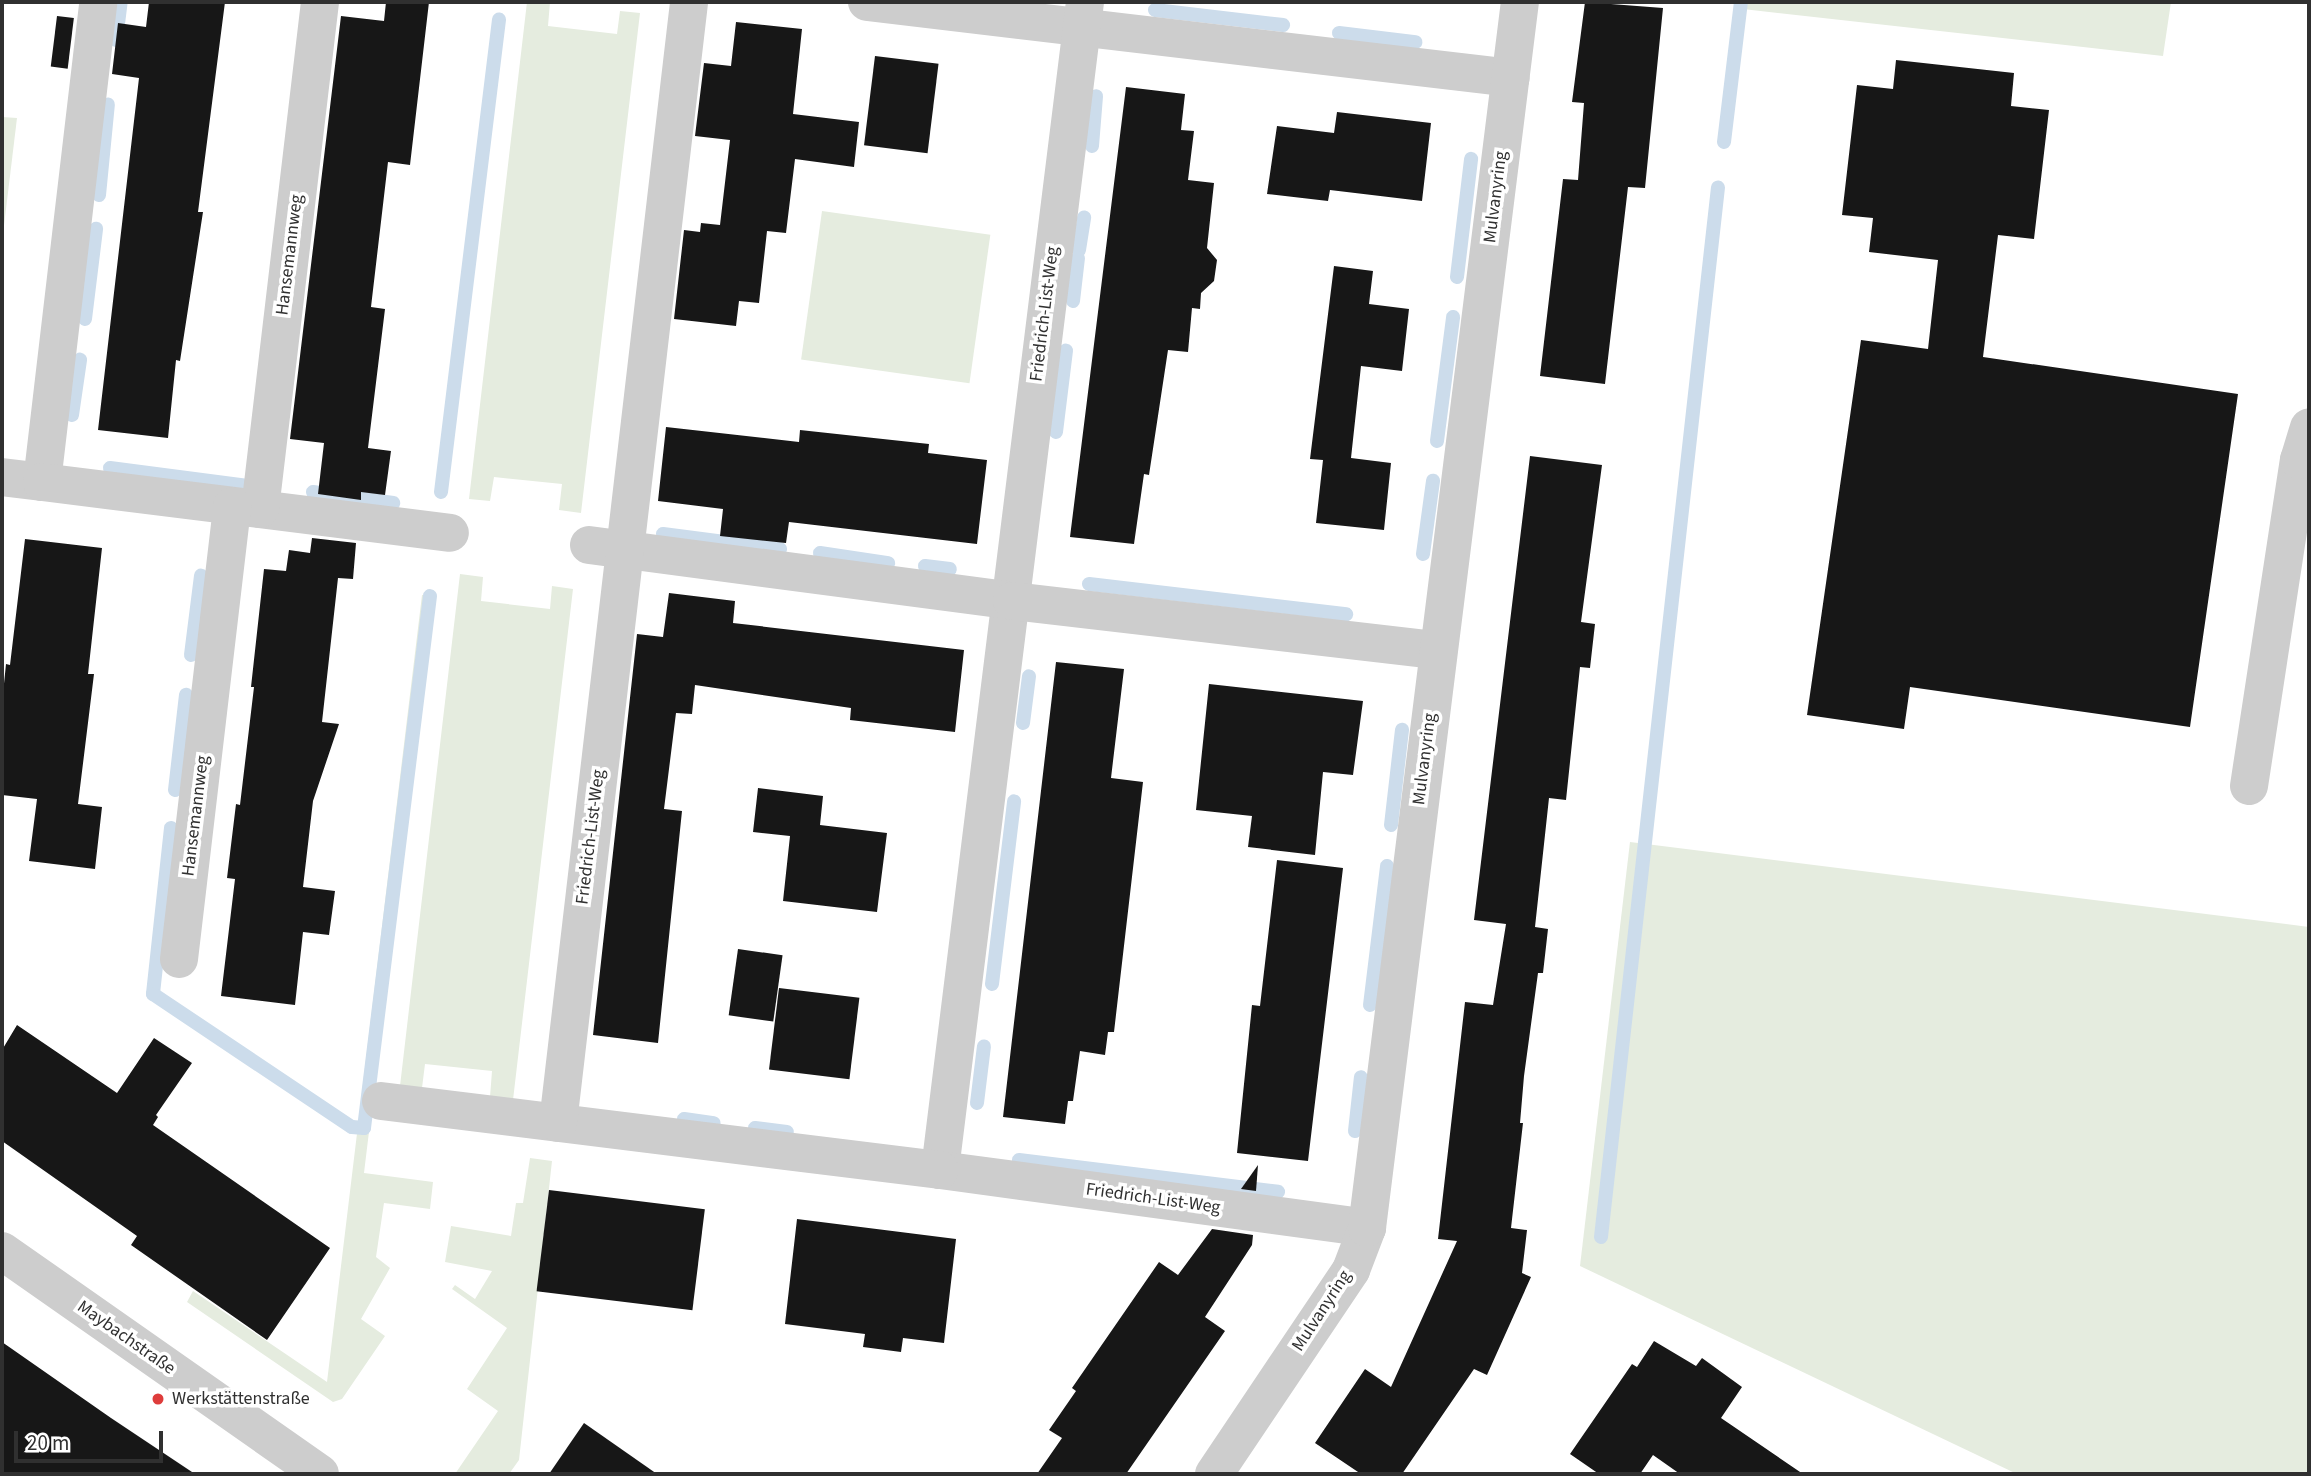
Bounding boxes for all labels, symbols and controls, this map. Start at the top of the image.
street label: Mulvanyring [1480,150,1512,244]
street label: Hansemannweg [272,193,308,317]
street label: Friedrich-List-Weg [1026,245,1064,383]
street label: Mulvanyring [1409,712,1441,806]
street label: Hansemannweg [178,754,214,878]
street label: Friedrich-List-Weg [572,768,610,906]
street label: Friedrich-List-Weg [1084,1179,1222,1219]
street label: Mulvanyring [1288,1266,1356,1356]
street label: Maybachstraße [73,1296,179,1380]
place label: Werkstättenstraße [172,1388,310,1410]
marker: Werkstättenstraße [150,1391,166,1407]
scale bar [18,1416,166,1460]
text: 20 m [27,1428,69,1458]

